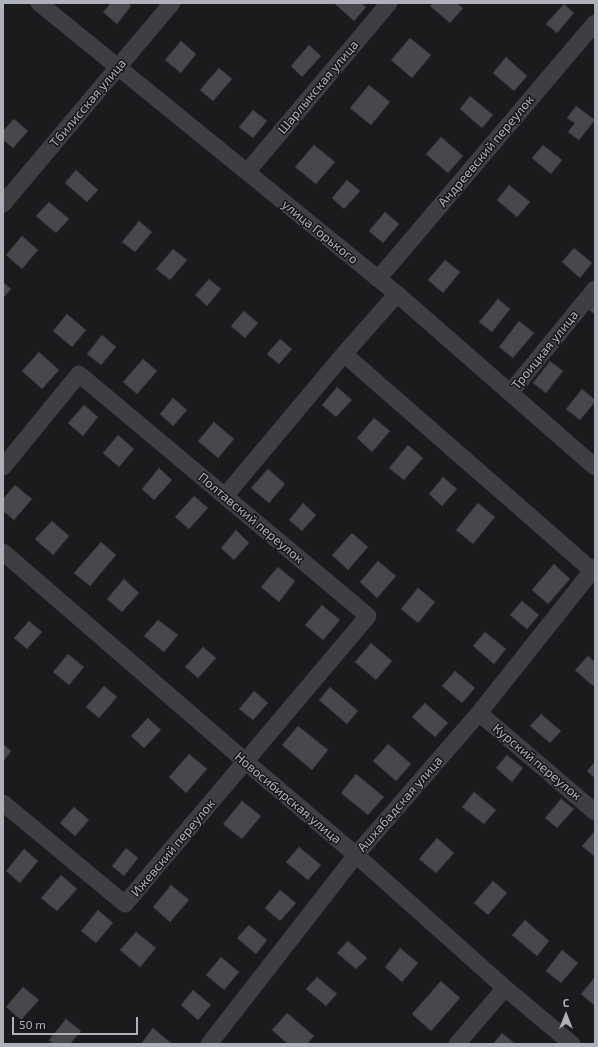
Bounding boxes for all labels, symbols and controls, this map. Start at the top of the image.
street label: Шарлыкская улица [274,37,362,137]
street label: Тбилисская улица [46,56,130,150]
street label: Андреевский переулок [435,92,537,210]
street label: улица Горького [279,197,361,267]
street label: Троицкая улица [508,307,582,393]
street label: Полтавский переулок [195,469,307,567]
street label: Курский переулок [490,720,584,804]
street label: Новосибирская улица [232,749,344,847]
street label: Ашхабадская улица [354,753,446,855]
street label: Ижевский переулок [128,796,218,900]
north arrow [546,995,586,1035]
text: С [563,996,569,1009]
scale bar [14,1009,140,1035]
text: 50 m [19,1017,46,1031]

